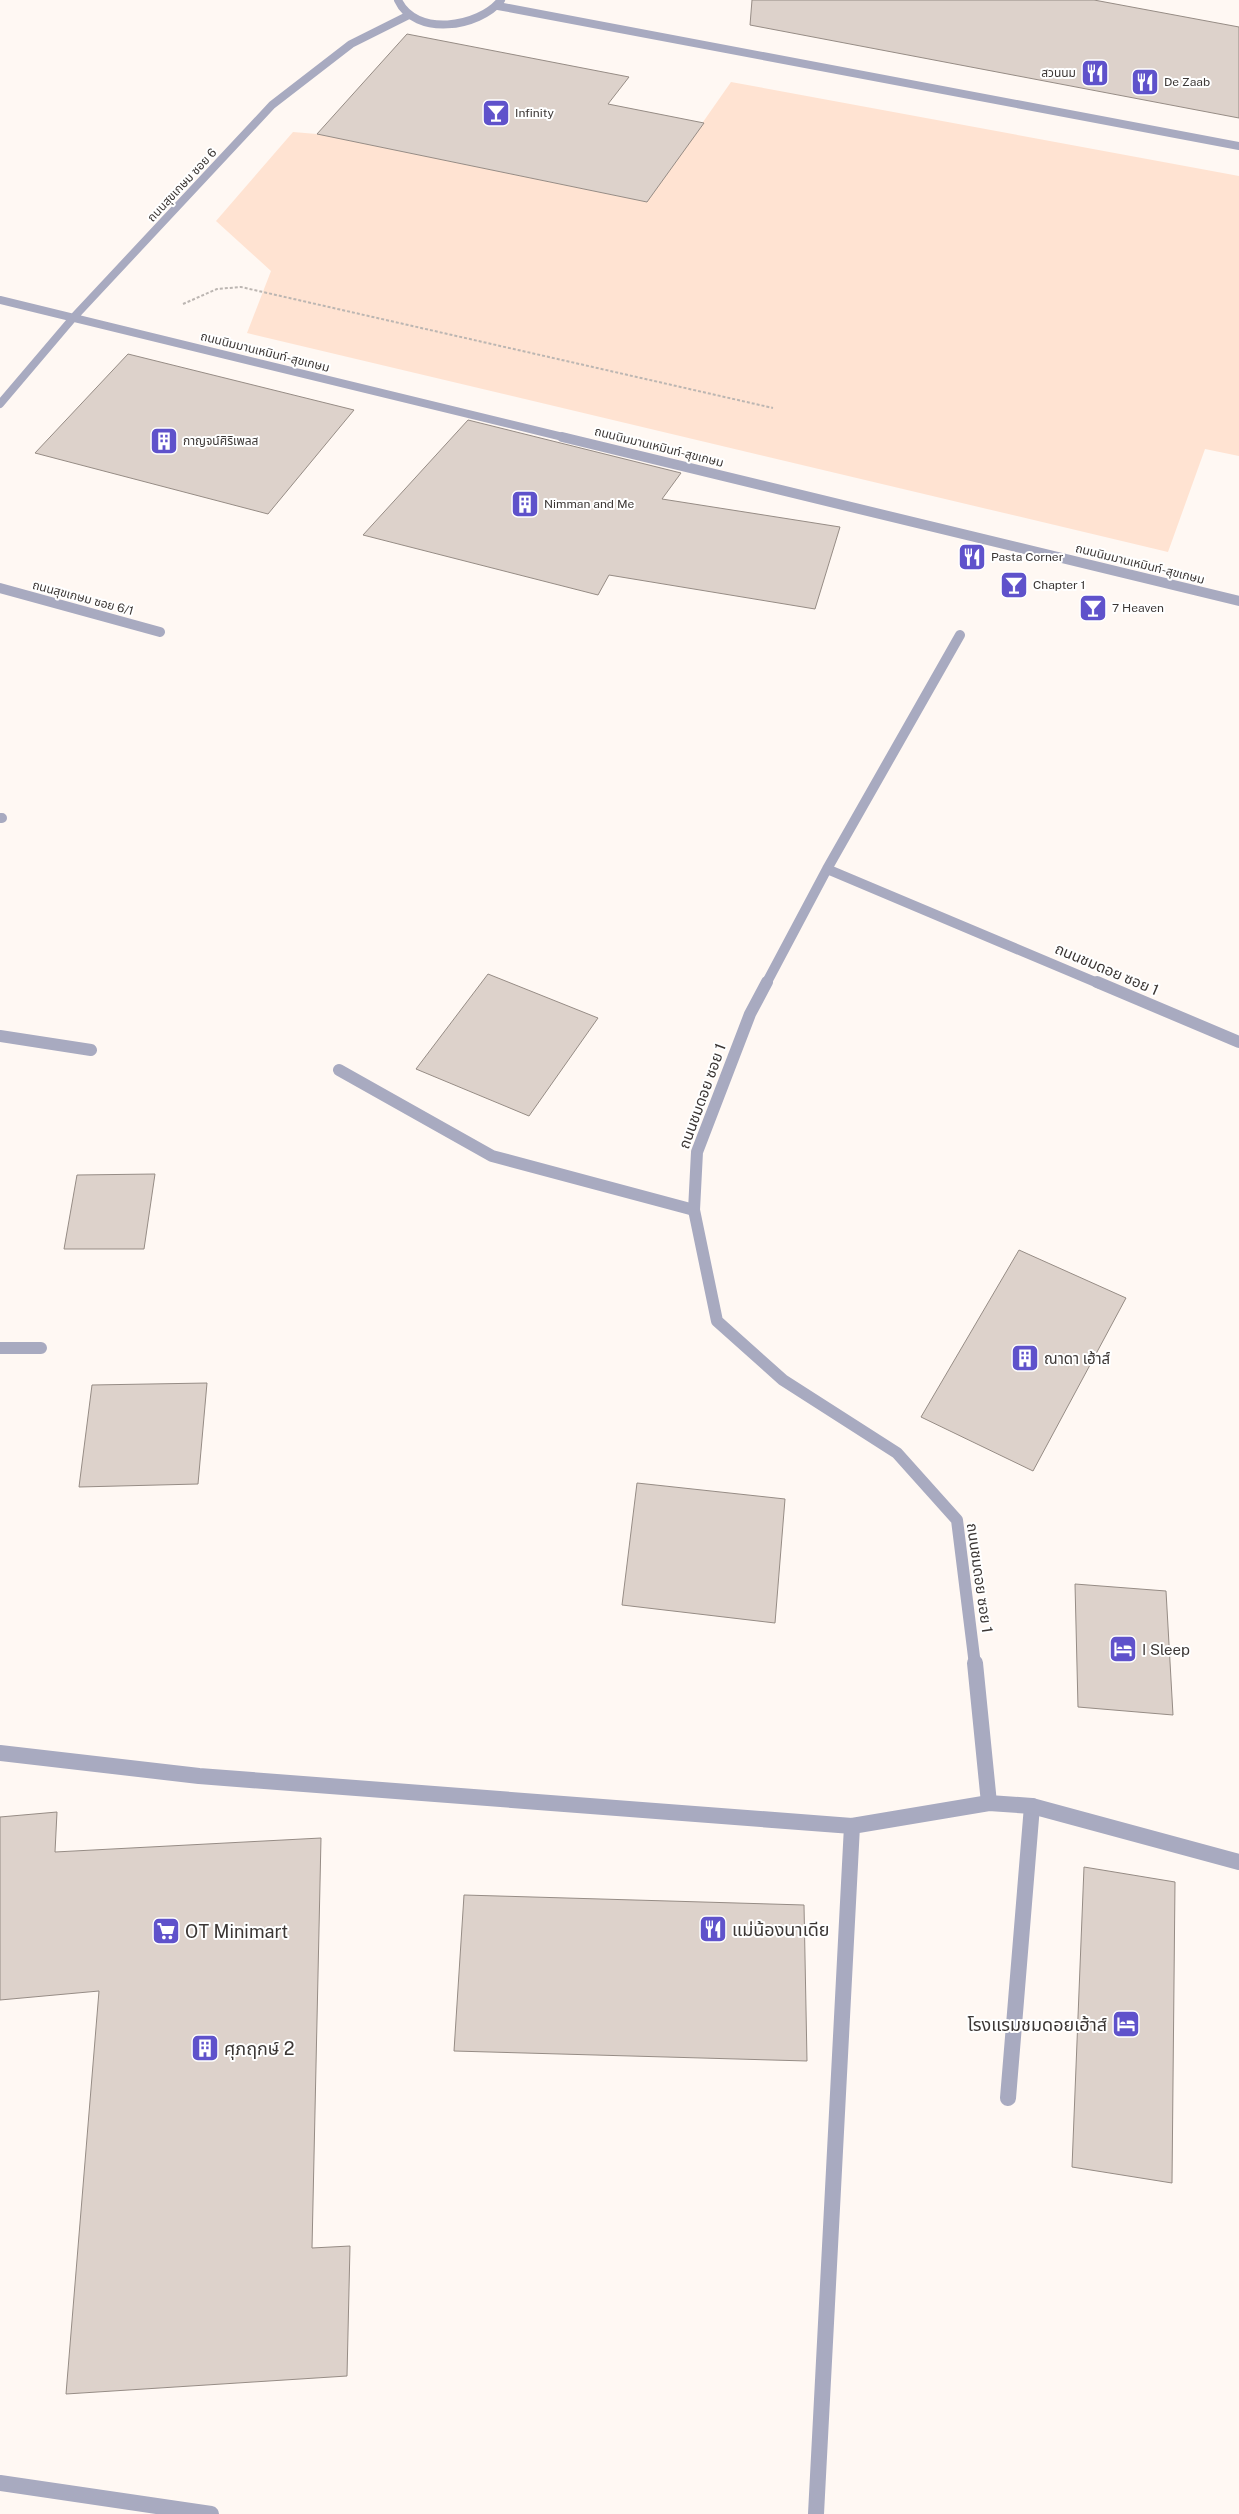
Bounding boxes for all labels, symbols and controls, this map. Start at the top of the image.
restaurant icon: สวนนม [1080,58,1110,88]
place label: สวนนม [1041,66,1076,80]
restaurant icon: De Zaab [1130,67,1160,97]
place label: De Zaab [1164,75,1210,89]
bar icon: Infinity [481,98,511,128]
place label: Infinity [515,106,554,120]
street label: ถนนสุขเกษม ซอย 6 [144,145,220,225]
street label: ถนนนิมมานเหมินท์-สุขเกษม [199,329,331,375]
street label: ถนนนิมมานเหมินท์-สุขเกษม [593,424,725,470]
building icon: กาญจน์ศิริเพลส [149,426,179,456]
place label: กาญจน์ศิริเพลส [183,434,259,448]
building icon: Nimman and Me [510,489,540,519]
place label: Nimman and Me [544,497,634,511]
street label: ถนนนิมมานเหมินท์-สุขเกษม [1074,541,1206,587]
restaurant icon: Pasta Corner [957,542,987,572]
place label: Pasta Corner [991,550,1064,564]
bar icon: Chapter 1 [999,570,1029,600]
street label: ถนนสุขเกษม ซอย 6/1 [31,578,135,618]
place label: Chapter 1 [1033,578,1085,592]
bar icon: 7 Heaven [1078,593,1108,623]
place label: 7 Heaven [1112,601,1164,615]
street label: ถนนชมดอย ซอย 1 [1053,940,1161,998]
street label: ถนนชมดอย ซอย 1 [675,1041,729,1151]
building icon: ณาดา เฮ้าส์ [1010,1343,1040,1373]
place label: ณาดา เฮ้าส์ [1044,1350,1110,1367]
street label: ถนนชมดอย ซอย 1 [964,1522,996,1634]
hotel icon: I Sleep [1108,1634,1138,1664]
place label: I Sleep [1142,1641,1190,1658]
restaurant icon: แม่น้องนาเดีย [698,1914,728,1944]
supermarket icon: OT Minimart [151,1916,181,1946]
place label: แม่น้องนาเดีย [732,1919,830,1940]
place label: OT Minimart [185,1921,288,1942]
hotel icon: โรงแรมชมดอยเฮ้าส์ [1111,2009,1141,2039]
place label: โรงแรมชมดอยเฮ้าส์ [967,2014,1107,2035]
building icon: ศุภฤกษ์ 2 [190,2033,220,2063]
place label: ศุภฤกษ์ 2 [224,2038,294,2060]

